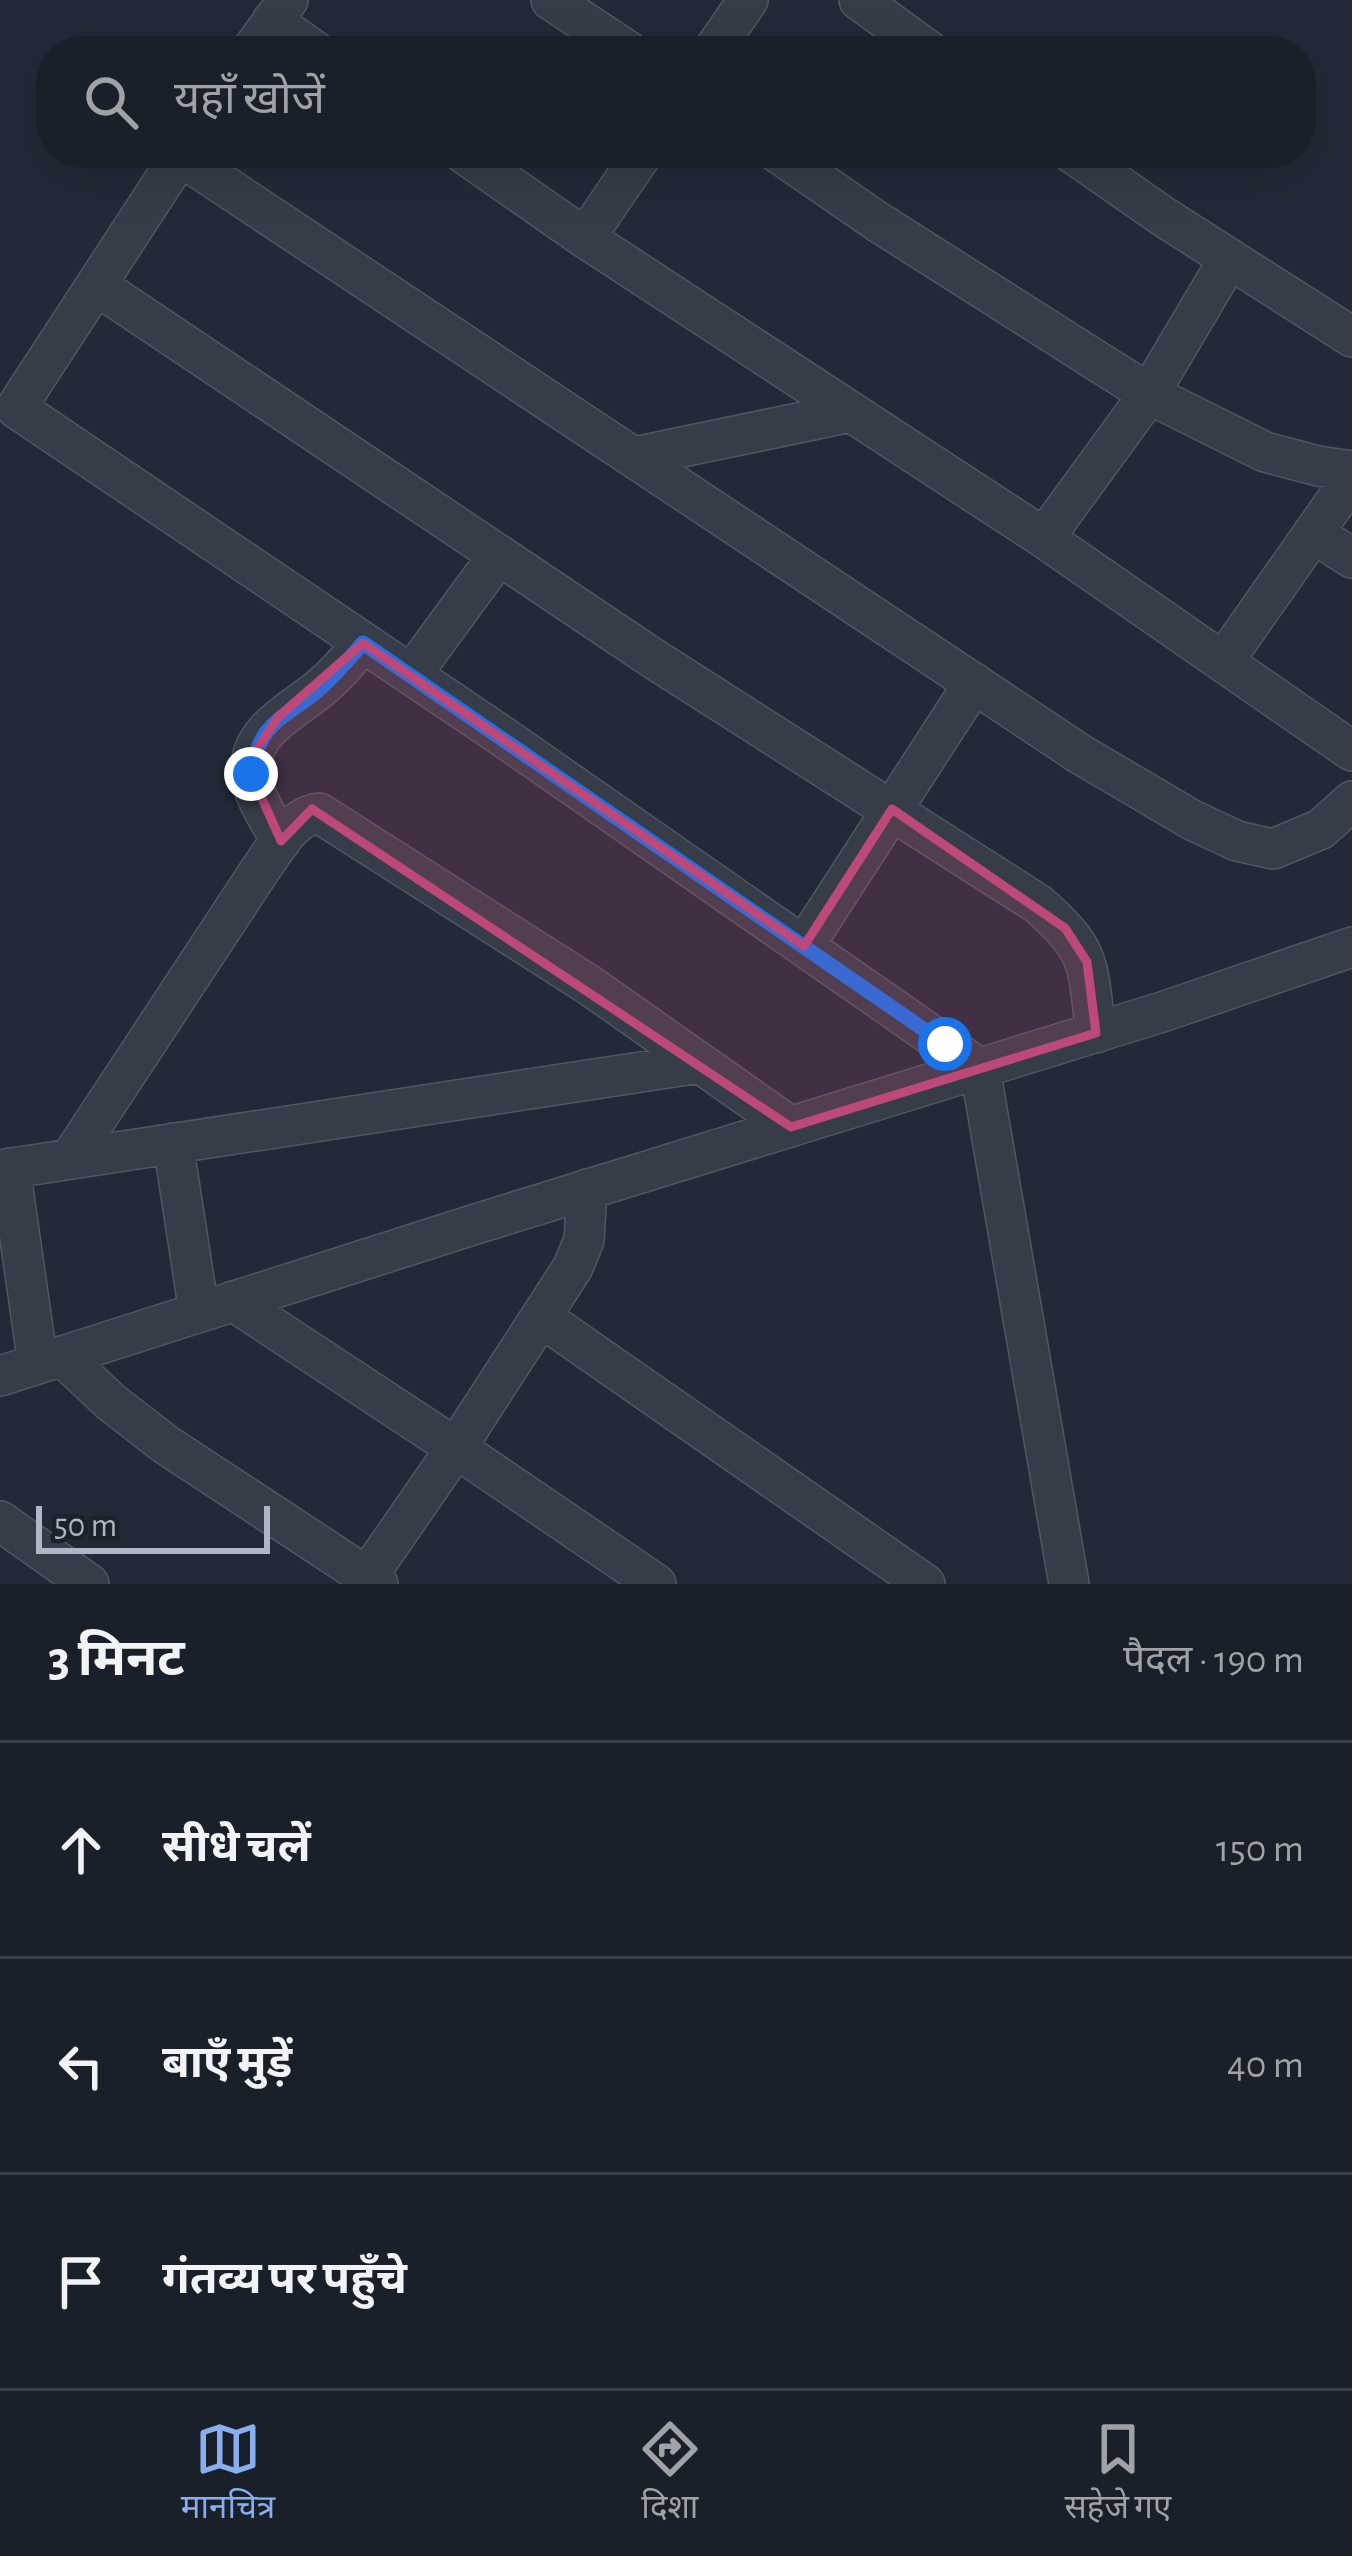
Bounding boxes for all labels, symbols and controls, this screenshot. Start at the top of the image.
search box [36,36,1316,168]
icon: search [78,69,144,135]
text: यहाँ खोजें [174,77,325,122]
route end [224,747,278,801]
route start [918,1017,972,1071]
scale bar [36,1500,270,1553]
text: 50 m [54,1510,117,1543]
text: 3 मिनट [48,1634,185,1685]
text: पैदल · 190 m [1123,1641,1304,1680]
icon: ahead [48,1817,114,1883]
text: सीधे चलें [162,1825,311,1870]
text: 150 m [1216,1830,1304,1869]
icon: left [48,2033,114,2099]
text: बाएँ मुड़ें [162,2041,292,2086]
text: 40 m [1227,2046,1304,2085]
icon: arrive [48,2249,114,2315]
text: गंतव्य पर पहुँचे [162,2257,407,2302]
tab: मानचित्र [181,2416,275,2531]
tab: दिशा [637,2416,703,2531]
tab: सहेजे गए [1065,2416,1171,2531]

